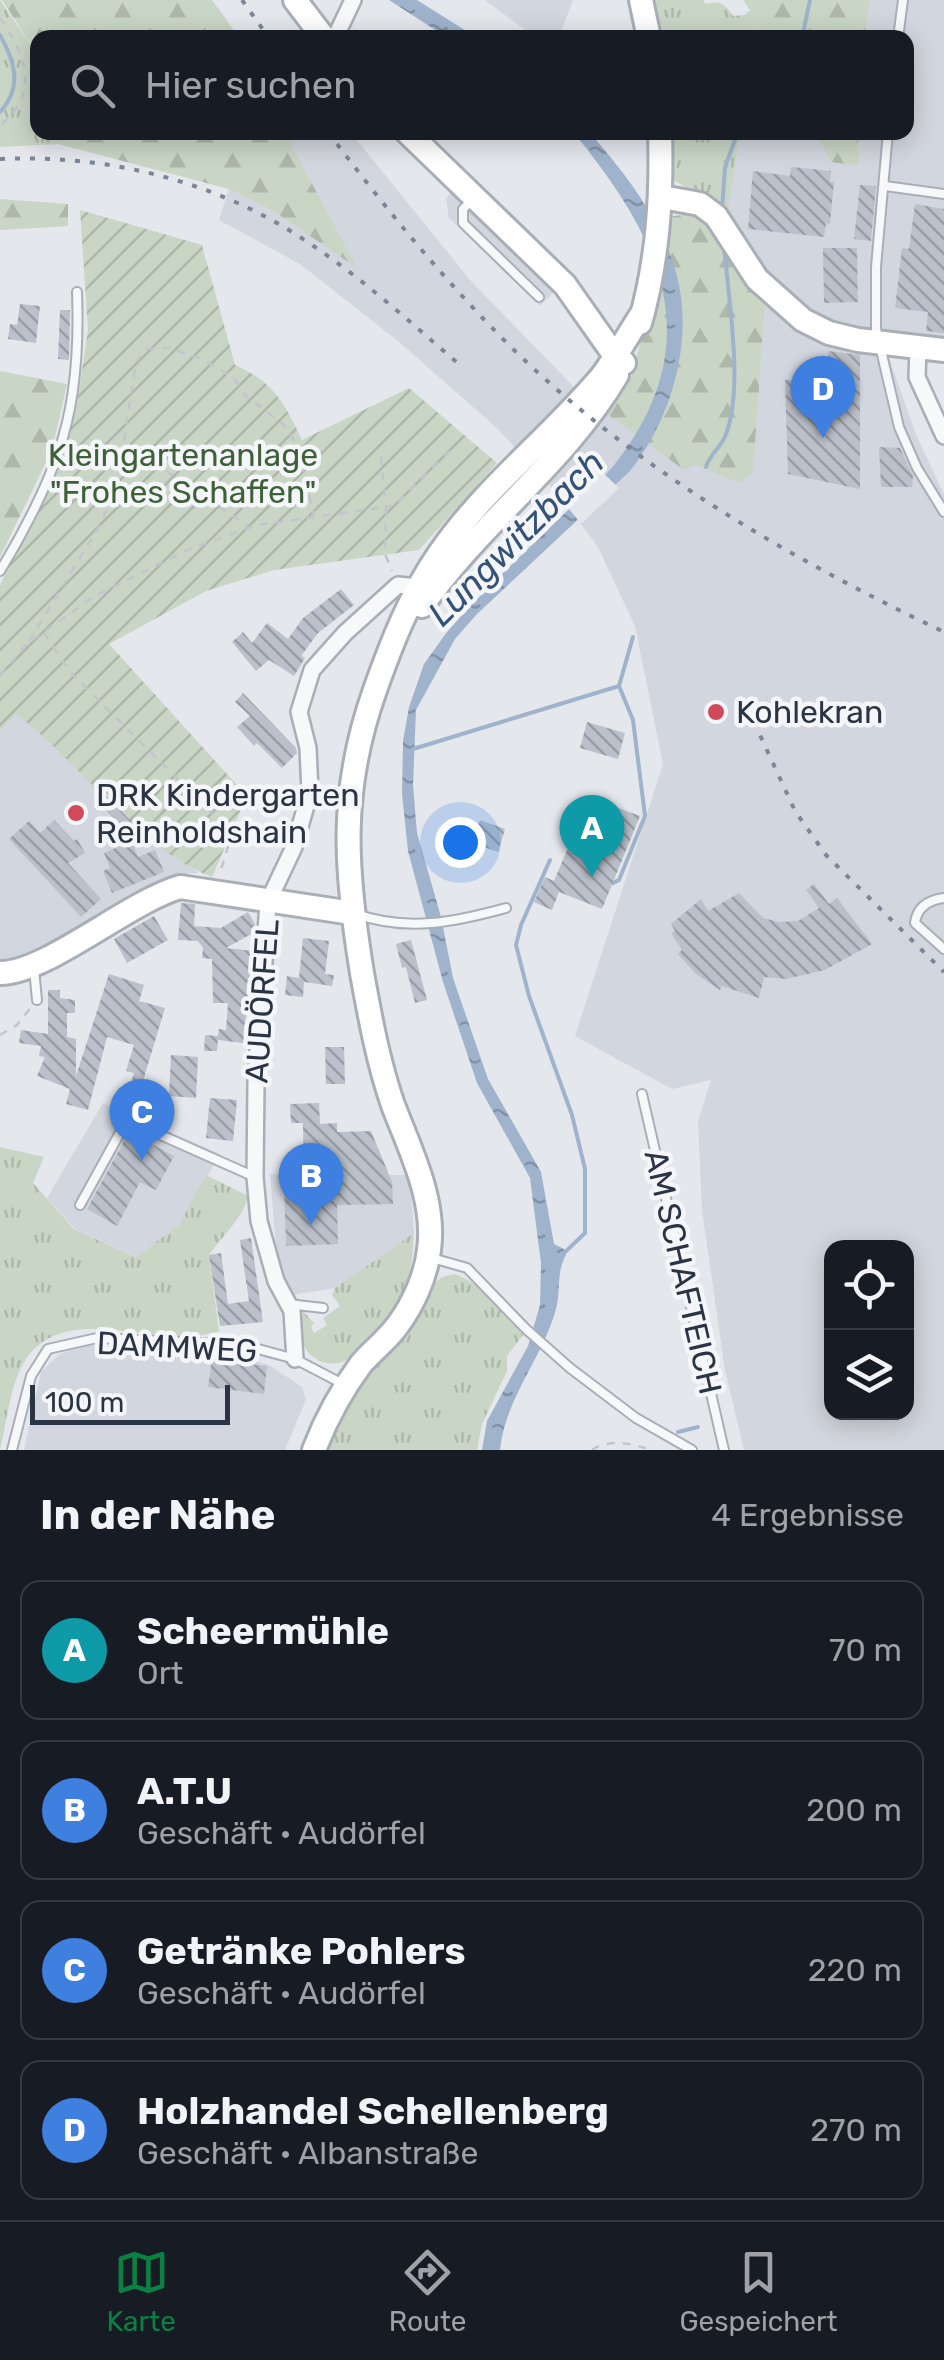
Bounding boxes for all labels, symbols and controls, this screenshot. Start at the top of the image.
search box [30,30,914,140]
icon: search [65,58,120,113]
text: Hier suchen [145,62,356,108]
pin: D [790,356,856,438]
park label: Kleingartenanlage "Frohes Schaffen" [48,436,318,511]
water label: Lungwitzbach [419,441,613,635]
place label: Kohlekran [736,693,883,731]
marker: Kohlekran [705,701,727,723]
place label: DRK Kindergarten Reinholdshain [96,776,360,851]
pin: A [560,794,624,877]
marker: DRK Kindergarten Reinholdshain [65,802,87,824]
your location [435,817,486,868]
street label: AUDÖRFEL [237,918,287,1084]
pin: C [110,1078,174,1161]
pin: B [278,1142,344,1225]
street label: AM SCHAFTEICH [636,1146,730,1398]
map controls [824,1240,914,1420]
button: locate [824,1240,914,1330]
street label: DAMMWEG [96,1324,258,1370]
button: layers [824,1330,914,1420]
scale bar [30,1380,230,1424]
text: 100 m [45,1386,124,1419]
text: In der Nähe [40,1490,275,1540]
text: 4 Ergebnisse [711,1496,904,1534]
text: Scheermühle [137,1608,389,1654]
text: A [63,1631,86,1669]
text: 70 m [829,1631,902,1669]
text: Ort [137,1654,183,1692]
text: A.T.U [137,1768,232,1814]
text: B [63,1791,86,1829]
text: 200 m [806,1791,902,1829]
text: Geschäft · Audörfel [137,1814,426,1852]
text: Getränke Pohlers [137,1928,466,1974]
text: C [63,1951,86,1989]
text: 220 m [808,1951,902,1989]
text: Geschäft · Audörfel [137,1974,426,2012]
text: Holzhandel Schellenberg [137,2088,609,2134]
text: D [63,2111,86,2149]
text: 270 m [810,2111,902,2149]
text: Geschäft · Albanstraße [137,2134,478,2172]
tab: Karte [106,2245,176,2338]
tab: Route [389,2245,467,2338]
tab: Gespeichert [680,2245,838,2338]

